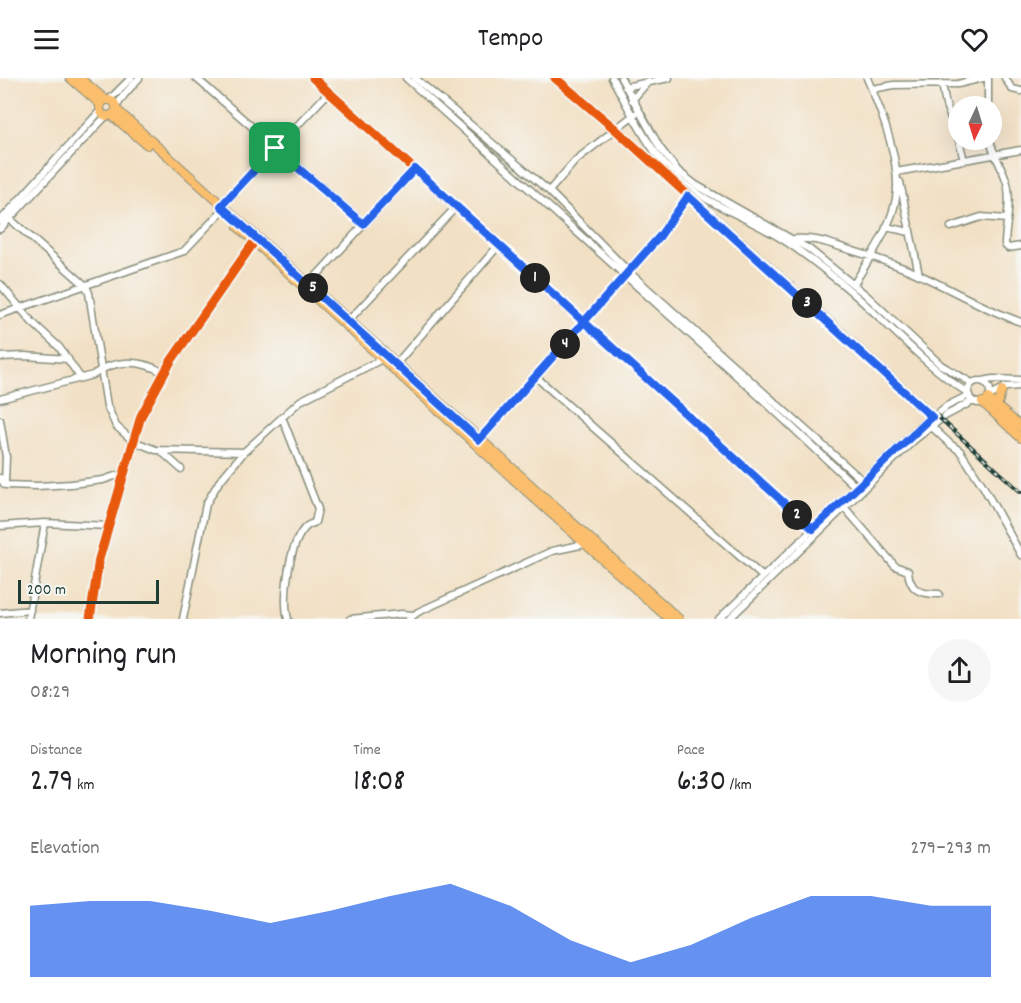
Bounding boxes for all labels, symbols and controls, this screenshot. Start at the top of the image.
text: Tempo [478,20,543,59]
icon: menu [30,23,63,56]
icon: heart [958,23,991,56]
north arrow [948,96,1002,150]
map controls [948,96,1002,150]
pin [249,122,300,173]
icon: arrive [258,131,291,164]
pin: 1 [520,263,550,293]
text: 1 [533,266,537,289]
pin: 5 [298,273,328,303]
text: 5 [309,276,317,299]
pin: 3 [792,288,822,318]
text: 3 [803,291,811,314]
pin: 4 [550,329,580,359]
text: 4 [562,332,568,355]
pin: 2 [782,500,812,530]
text: 2 [794,503,801,526]
scale bar [18,577,159,604]
text: 200 m [27,579,66,602]
text: Morning run [30,633,177,680]
button: share [928,639,991,702]
text: 08:29 [30,679,70,707]
text: Distance [30,739,82,762]
text: Time [353,739,381,762]
text: Pace [677,739,705,762]
text: 2.79 [30,762,73,805]
text: 18:08 [353,762,405,805]
text: 6:30 [677,762,726,805]
text: km [73,774,95,797]
text: /km [726,774,752,797]
text: Elevation [30,835,100,863]
text: 279–293 m [910,835,991,863]

